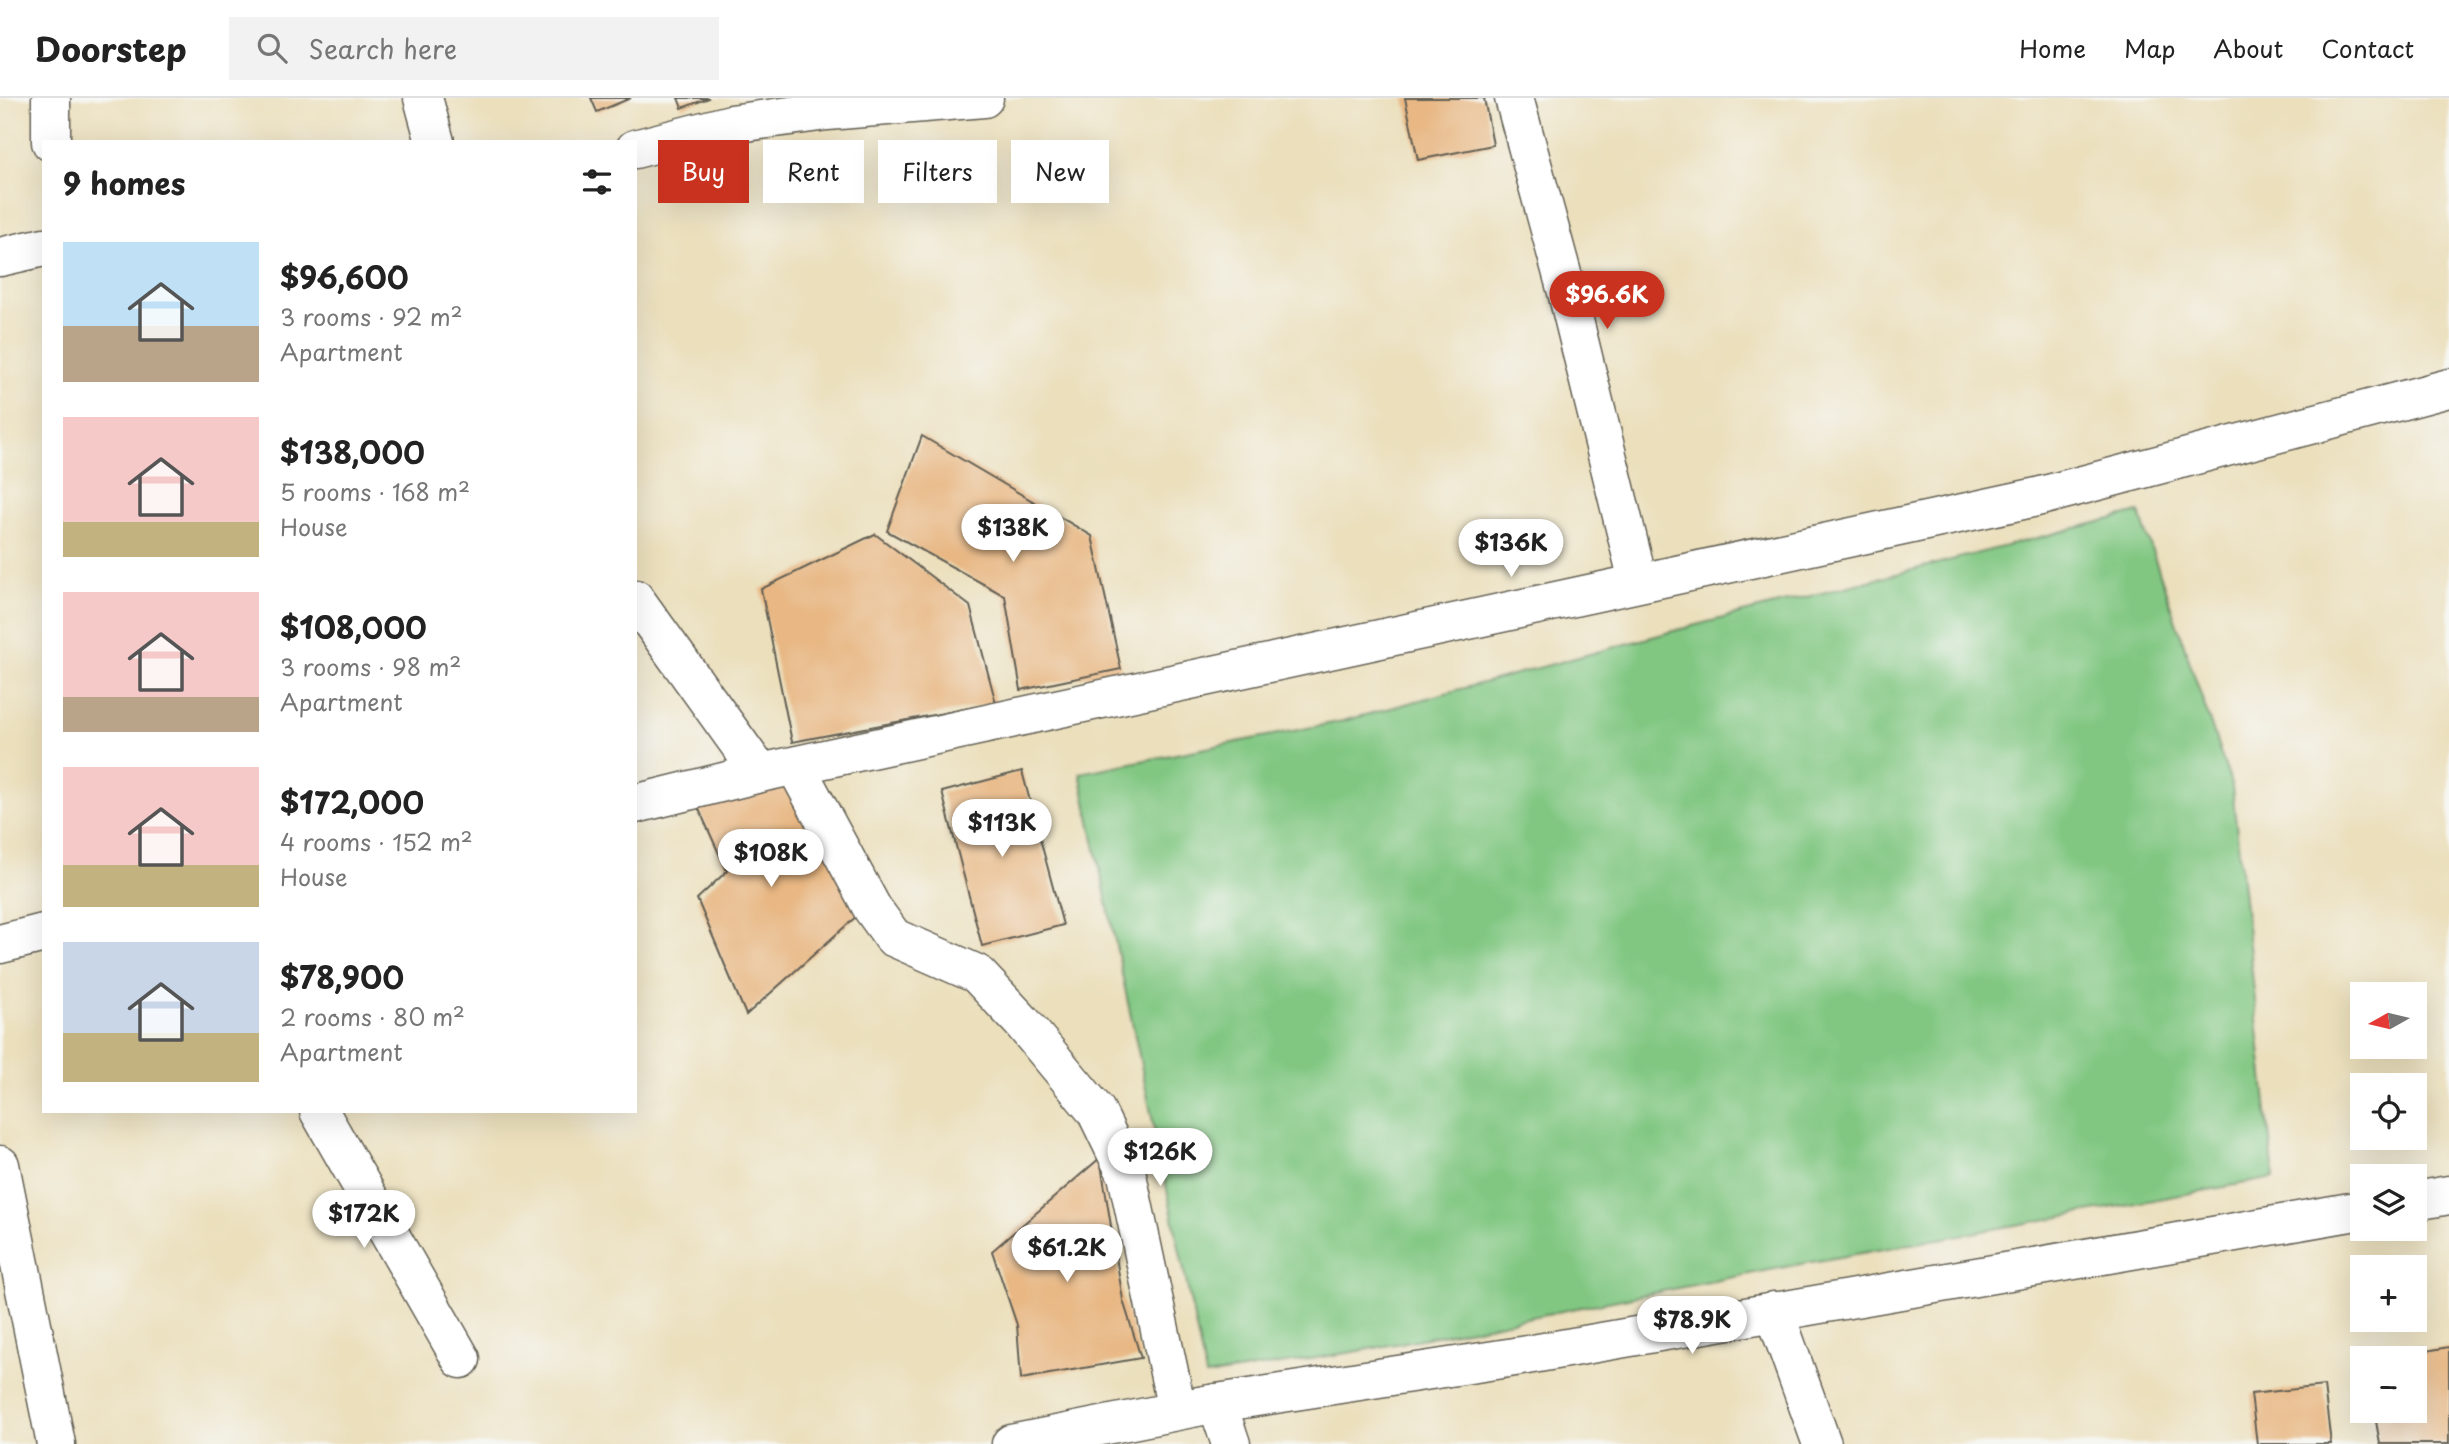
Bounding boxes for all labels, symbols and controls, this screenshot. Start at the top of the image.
search box [229,17,719,80]
text: Doorstep [35,23,187,73]
icon: search [253,29,291,67]
text: Search here [309,29,457,68]
text: Home [2019,30,2086,66]
text: Map [2124,30,2175,66]
text: About [2213,30,2283,66]
text: Contact [2321,30,2414,66]
chip: Buy [658,140,749,203]
chip: Rent [763,140,864,203]
chip: Filters [878,140,997,203]
chip: New [1011,140,1109,203]
text: 9 homes [63,160,185,205]
icon: filters [578,163,616,201]
text: $96,600 [280,254,409,299]
icon: home [119,270,203,354]
pin: $96.6K [1550,272,1664,331]
text: $96.6K [1565,276,1649,311]
text: 3 rooms · 92 m² [280,299,463,334]
text: Apartment [280,334,403,369]
text: $138,000 [280,429,425,474]
icon: home [119,445,203,529]
text: 5 rooms · 168 m² [280,474,470,509]
pin: $138K [964,504,1062,564]
text: House [280,509,347,544]
text: $138K [977,509,1049,544]
pin: $136K [1462,519,1560,579]
text: $136K [1474,524,1548,559]
text: $108,000 [280,604,427,649]
icon: home [119,620,203,704]
text: 3 rooms · 98 m² [280,649,461,684]
text: Apartment [280,684,403,719]
text: $172,000 [280,779,424,824]
icon: home [119,795,203,879]
pin: $113K [953,800,1051,859]
text: $113K [968,804,1036,839]
text: 4 rooms · 152 m² [280,824,473,859]
pin: $108K [722,830,820,889]
text: $108K [734,834,808,869]
text: House [280,859,347,894]
text: $78,900 [280,954,404,999]
icon: home [119,970,203,1054]
north arrow [2350,982,2427,1059]
map controls [2350,982,2427,1423]
text: 2 rooms · 80 m² [280,999,465,1034]
text: Apartment [280,1034,403,1069]
button: locate [2350,1073,2427,1150]
pin: $126K [1111,1128,1209,1188]
text: $126K [1123,1133,1197,1168]
button: layers [2350,1164,2427,1241]
pin: $172K [315,1190,413,1250]
text: $172K [328,1195,400,1230]
pin: $61.2K [1010,1224,1124,1284]
text: $61.2K [1028,1229,1106,1264]
button: + [2350,1255,2427,1332]
pin: $78.9K [1635,1296,1749,1356]
text: $78.9K [1653,1301,1731,1336]
button: − [2350,1346,2427,1423]

